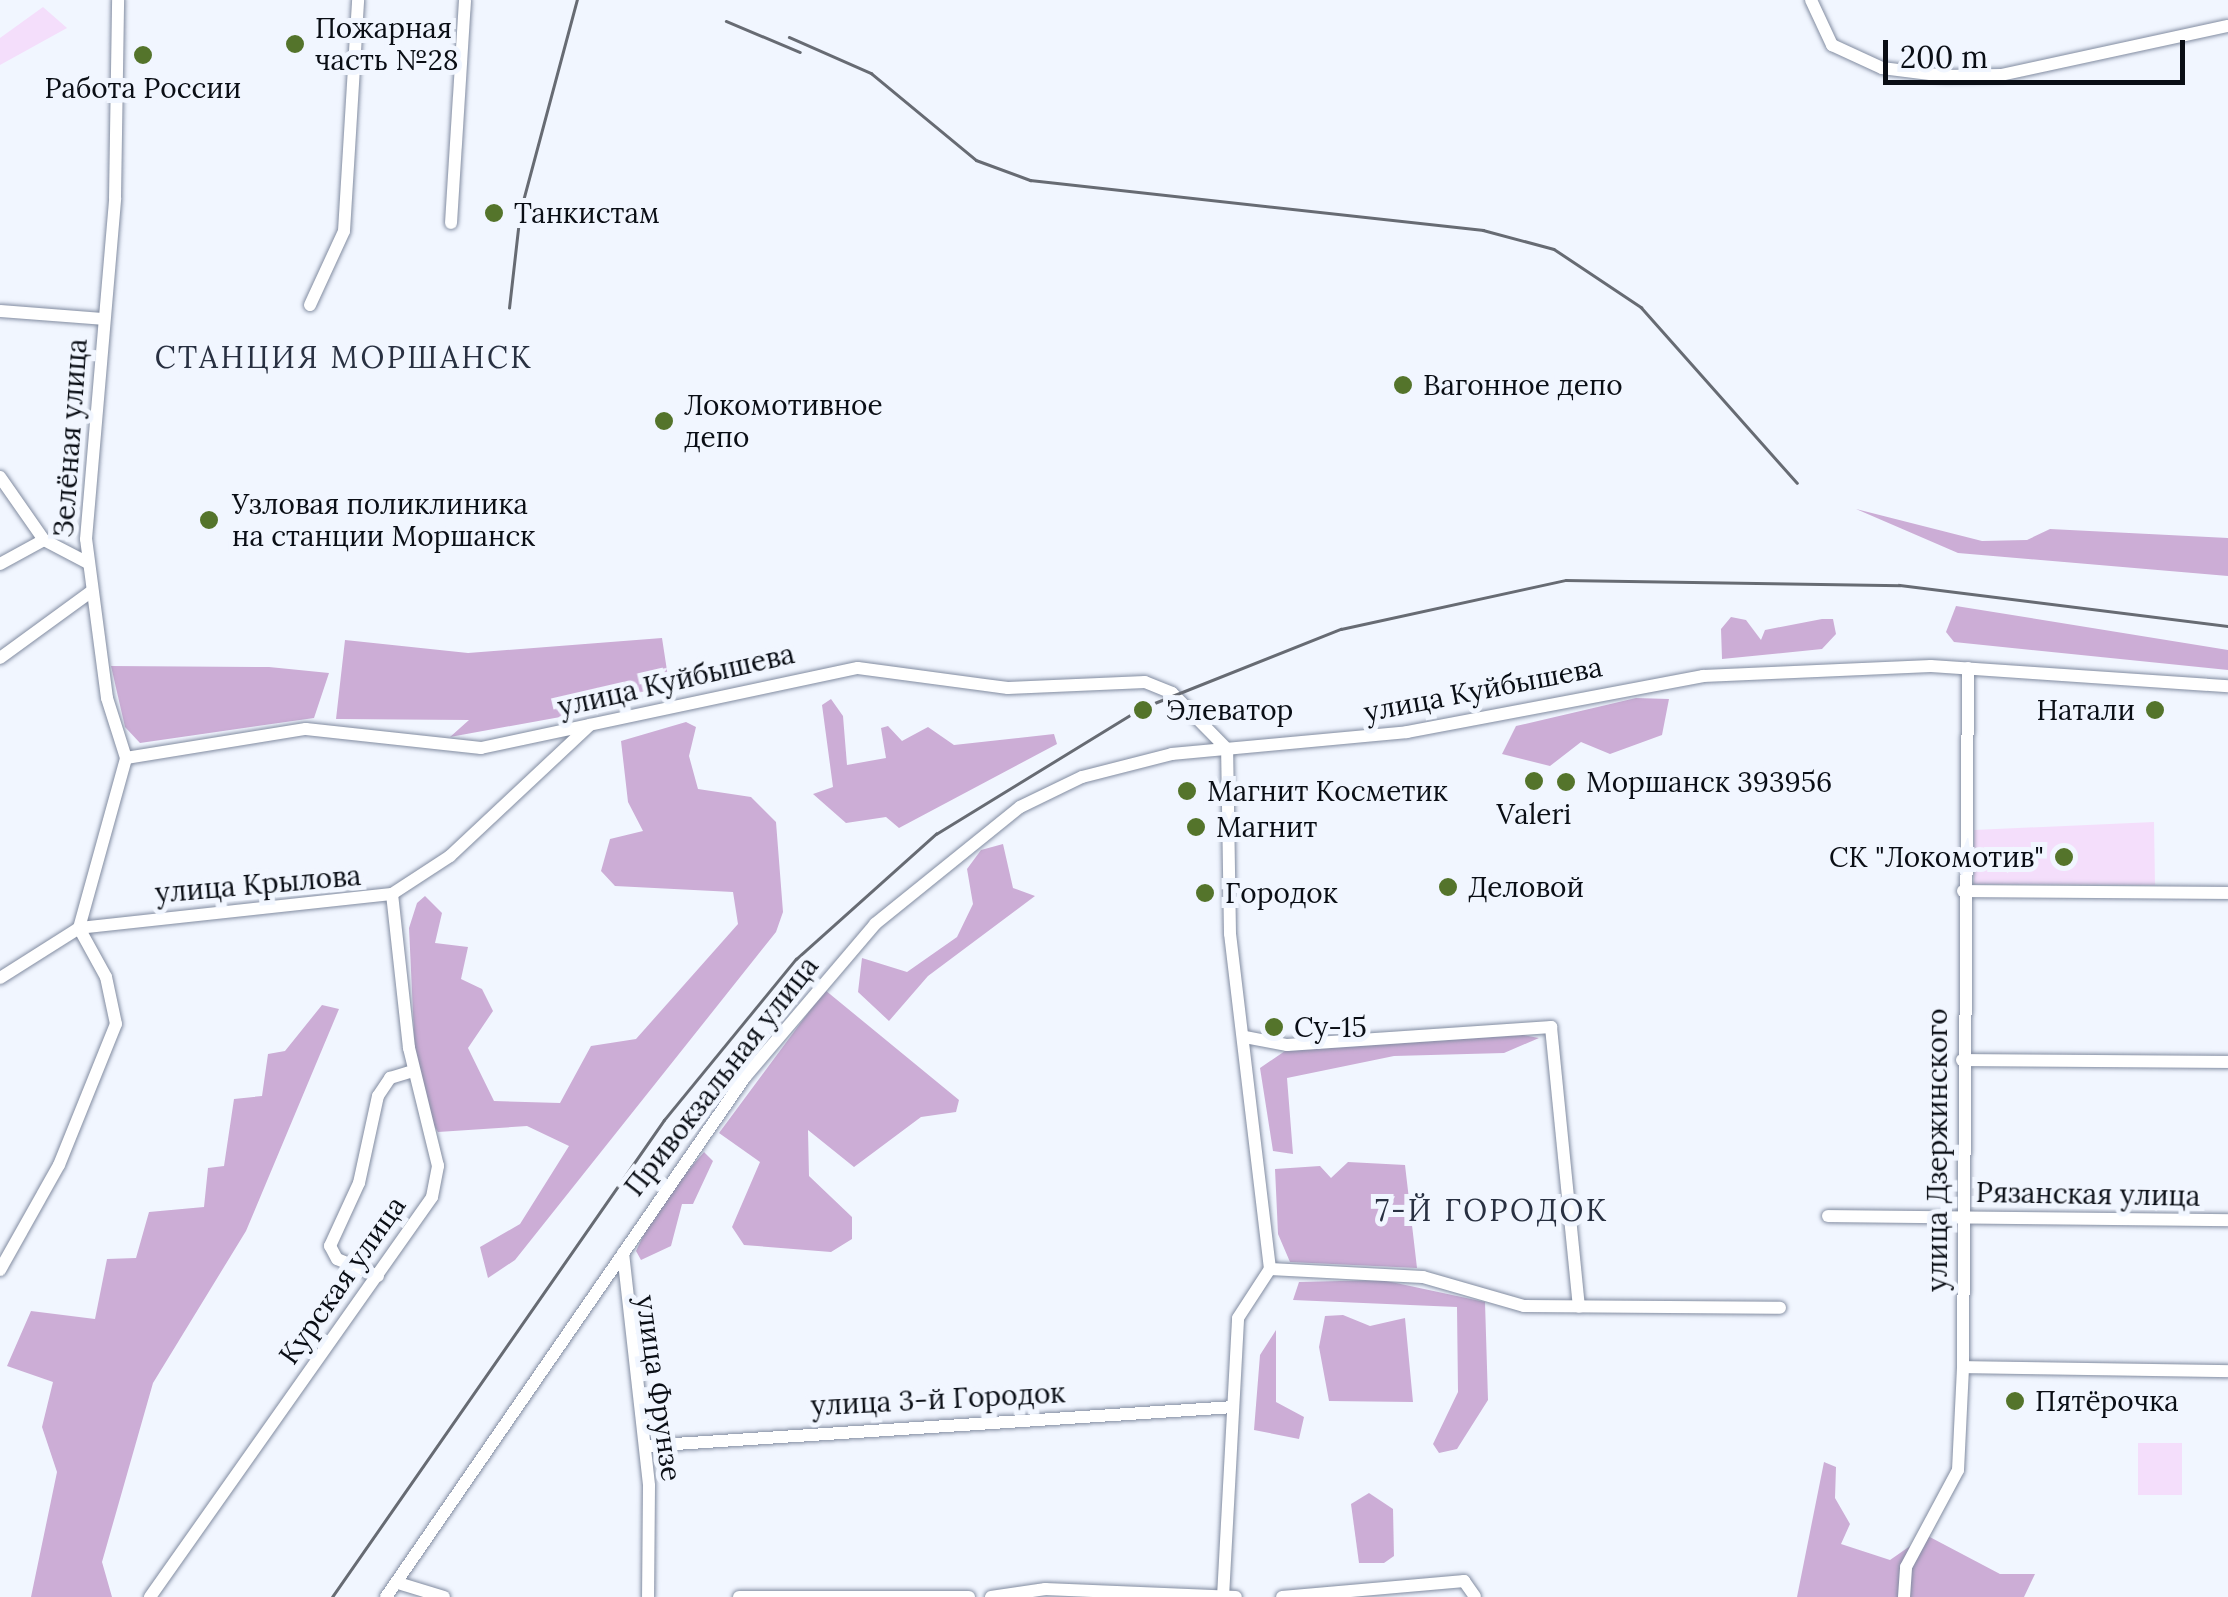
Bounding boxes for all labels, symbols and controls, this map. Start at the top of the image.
place label: Пожарная часть №28 [315,11,459,77]
scale bar [1888,20,2190,82]
marker: Пожарная часть №28 [284,33,306,55]
text: 200 m [1900,38,1988,76]
marker: Работа России [132,44,154,66]
place label: Работа России [45,71,241,105]
place label: Танкистам [514,196,660,230]
marker: Танкистам [483,202,505,224]
street label: Зелёная улица [46,338,94,538]
district label: СТАНЦИЯ МОРШАНСК [155,339,533,375]
place label: Вагонное депо [1423,368,1623,402]
marker: Вагонное депо [1392,374,1414,396]
place label: Локомотивное депо [684,388,883,454]
marker: Локомотивное депо [653,410,675,432]
place label: Узловая поликлиника на станции Моршанск [232,487,535,553]
marker: Узловая поликлиника на станции Моршанск [196,507,222,533]
street label: улица Куйбышева [554,636,798,724]
street label: улица Куйбышева [1361,649,1605,729]
place label: Элеватор [1166,693,1293,727]
place label: Натали [2036,693,2135,727]
marker: Элеватор [1130,697,1156,723]
marker: Натали [2144,699,2166,721]
place label: Моршанск 393956 [1586,765,1832,799]
marker: Valeri [1523,770,1545,792]
marker: Моршанск 393956 [1555,771,1577,793]
place label: Магнит Косметик [1207,774,1448,808]
marker: Магнит Косметик [1176,780,1198,802]
place label: Valeri [1497,797,1571,831]
place label: Магнит [1216,810,1317,844]
marker: Магнит [1185,816,1207,838]
place label: СК "Локомотив" [1829,840,2044,874]
marker: СК "Локомотив" [2053,846,2075,868]
street label: улица Крылова [154,858,362,910]
place label: Деловой [1468,870,1584,904]
place label: Городок [1225,876,1338,910]
marker: Деловой [1437,876,1459,898]
marker: Городок [1194,882,1216,904]
street label: Привокзальная улица [617,950,825,1202]
street label: улица Дзержинского [1920,1008,1954,1292]
place label: Су-15 [1294,1010,1367,1044]
marker: Су-15 [1263,1016,1285,1038]
street label: Рязанская улица [1976,1175,2200,1213]
street label: Курская улица [272,1190,412,1370]
district label: 7-Й ГОРОДОК [1375,1192,1609,1228]
street label: улица Фрунзе [629,1293,689,1483]
street label: улица 3-й Городок [810,1376,1066,1422]
place label: Пятёрочка [2035,1384,2179,1418]
marker: Пятёрочка [2004,1390,2026,1412]

